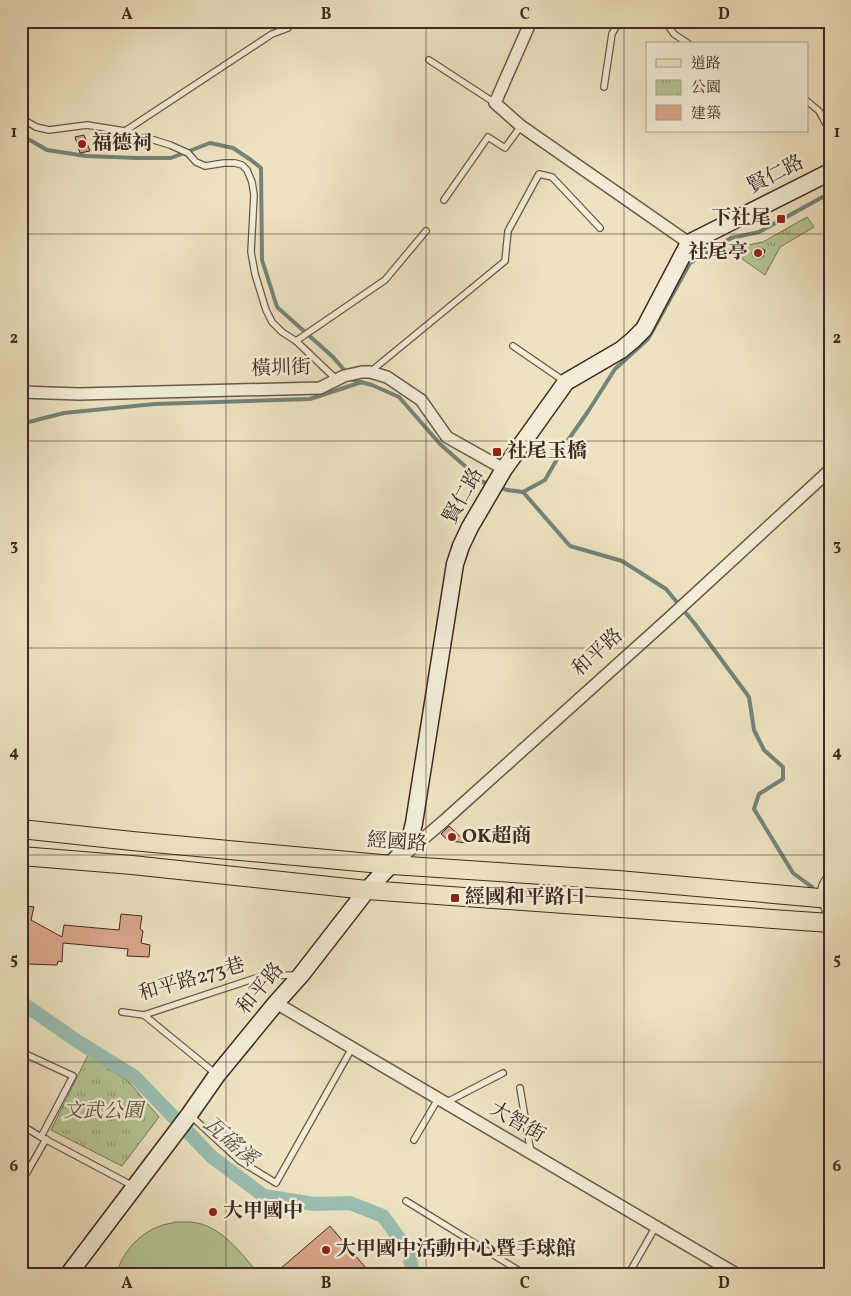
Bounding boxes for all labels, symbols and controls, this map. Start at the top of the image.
text: A [121,4,133,26]
text: B [321,4,332,26]
text: C [520,4,530,26]
text: D [718,4,730,26]
legend [646,42,808,132]
text: 道路 [691,54,721,75]
text: 公園 [691,78,721,99]
text: 建築 [691,104,721,125]
text: 1 [11,122,17,144]
text: 1 [834,122,840,144]
place label: 福德祠 [92,130,152,158]
marker: 福德祠 [76,138,88,150]
street label: 賢仁路 [743,149,809,201]
place label: 下社尾 [711,205,771,233]
marker: 下社尾 [775,213,787,225]
place label: 社尾亭 [688,239,748,267]
marker: 社尾亭 [752,247,764,259]
text: 2 [10,328,18,350]
text: 2 [833,328,841,350]
street label: 橫圳街 [251,354,311,384]
place label: 社尾玉橋 [507,438,587,466]
marker: 社尾玉橋 [491,446,503,458]
street label: 賢仁路 [437,463,491,529]
text: 3 [10,535,18,557]
text: 3 [833,535,841,557]
street label: 和平路 [566,623,630,683]
text: 4 [9,742,19,764]
text: 4 [832,742,842,764]
place label: OK超商 [462,823,531,851]
street label: 經國路 [366,827,428,859]
marker: OK超商 [446,831,458,843]
place label: 經國和平路口 [465,884,585,912]
marker: 經國和平路口 [449,892,461,904]
text: 5 [10,949,18,971]
text: 5 [833,949,841,971]
street label: 和平路273巷 [135,951,249,1009]
street label: 和平路 [231,957,291,1021]
street label: 大智街 [484,1096,550,1150]
park label: 文武公園 [63,1098,146,1126]
water label: 瓦磘溪 [197,1110,265,1175]
text: 6 [10,1156,19,1178]
text: 6 [833,1156,842,1178]
place label: 大甲國中 [223,1198,303,1226]
marker: 大甲國中 [207,1206,219,1218]
place label: 大甲國中活動中心暨手球館 [336,1236,576,1264]
marker: 大甲國中活動中心暨手球館 [320,1244,332,1256]
text: A [121,1273,133,1295]
text: B [321,1273,332,1295]
text: C [520,1273,530,1295]
text: D [718,1273,730,1295]

